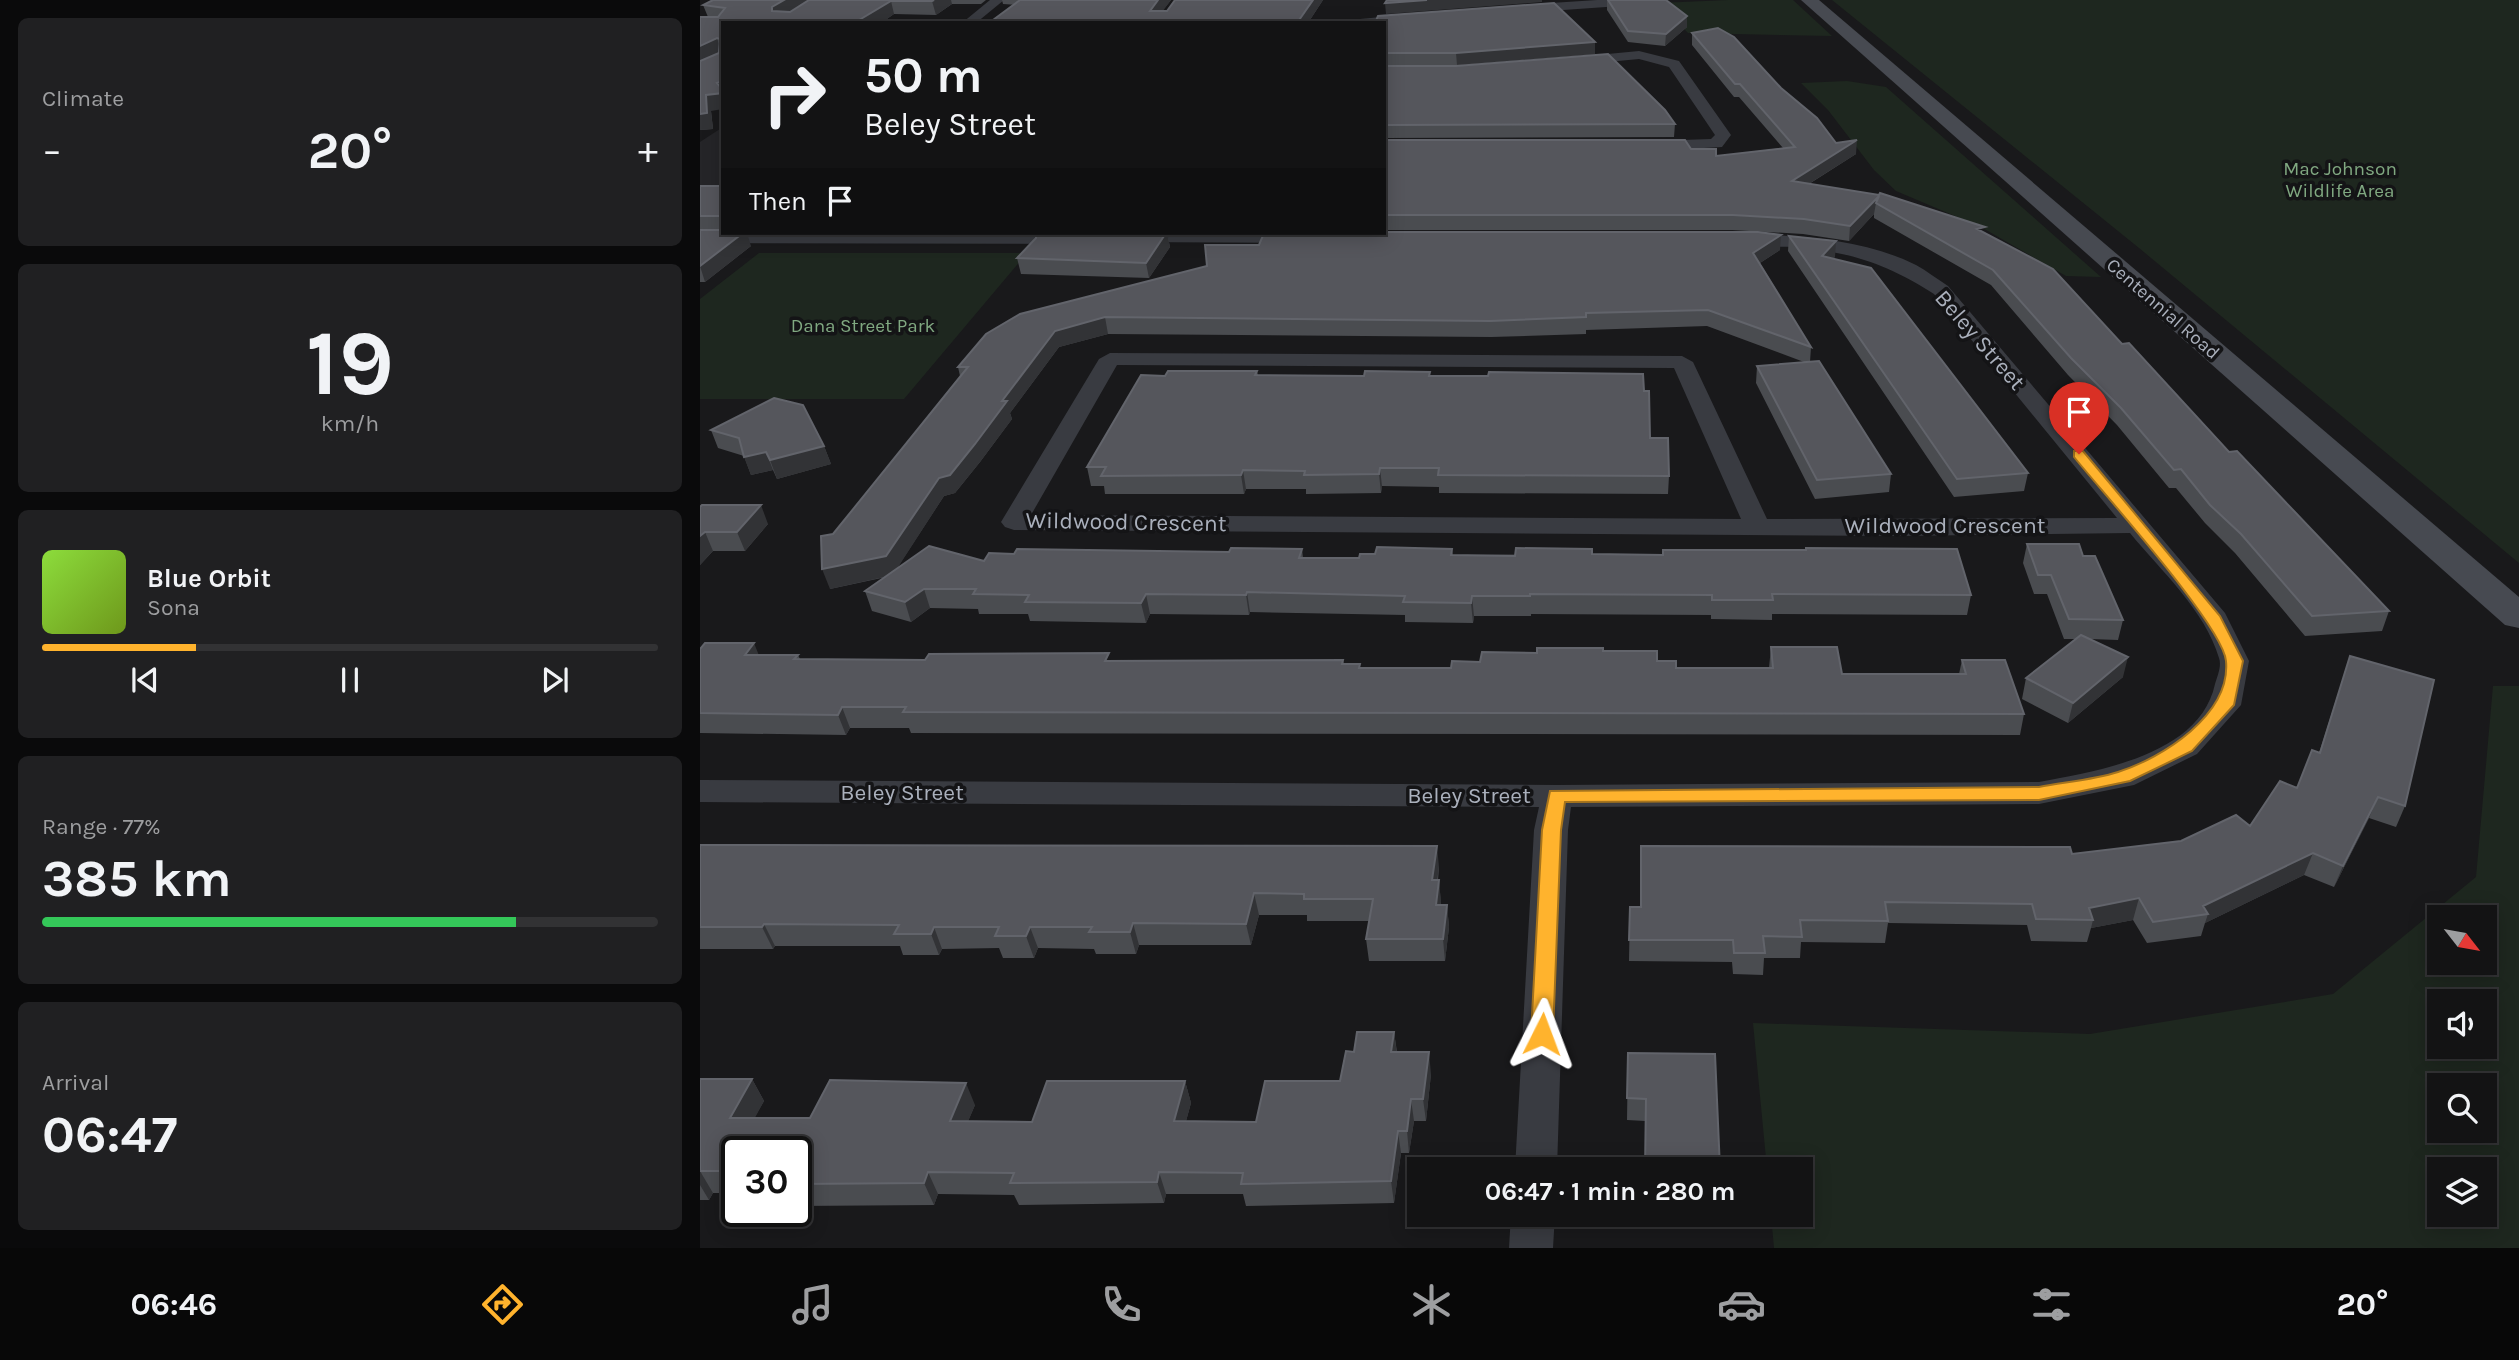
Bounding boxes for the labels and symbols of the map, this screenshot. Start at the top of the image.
park label: Mac Johnson Wildlife Area [2283,158,2397,202]
street label: Centennial Road [2102,254,2224,364]
street label: Beley Street [1929,284,2031,396]
park label: Dana Street Park [791,315,936,337]
pin [2049,382,2109,454]
street label: Wildwood Crescent [1025,507,1227,537]
street label: Wildwood Crescent [1845,512,2046,539]
street label: Beley Street [840,779,964,806]
street label: Beley Street [1407,782,1531,809]
north arrow [2427,905,2497,975]
position arrow [1505,997,1579,1071]
speed limit sign: 30 [721,1136,812,1227]

